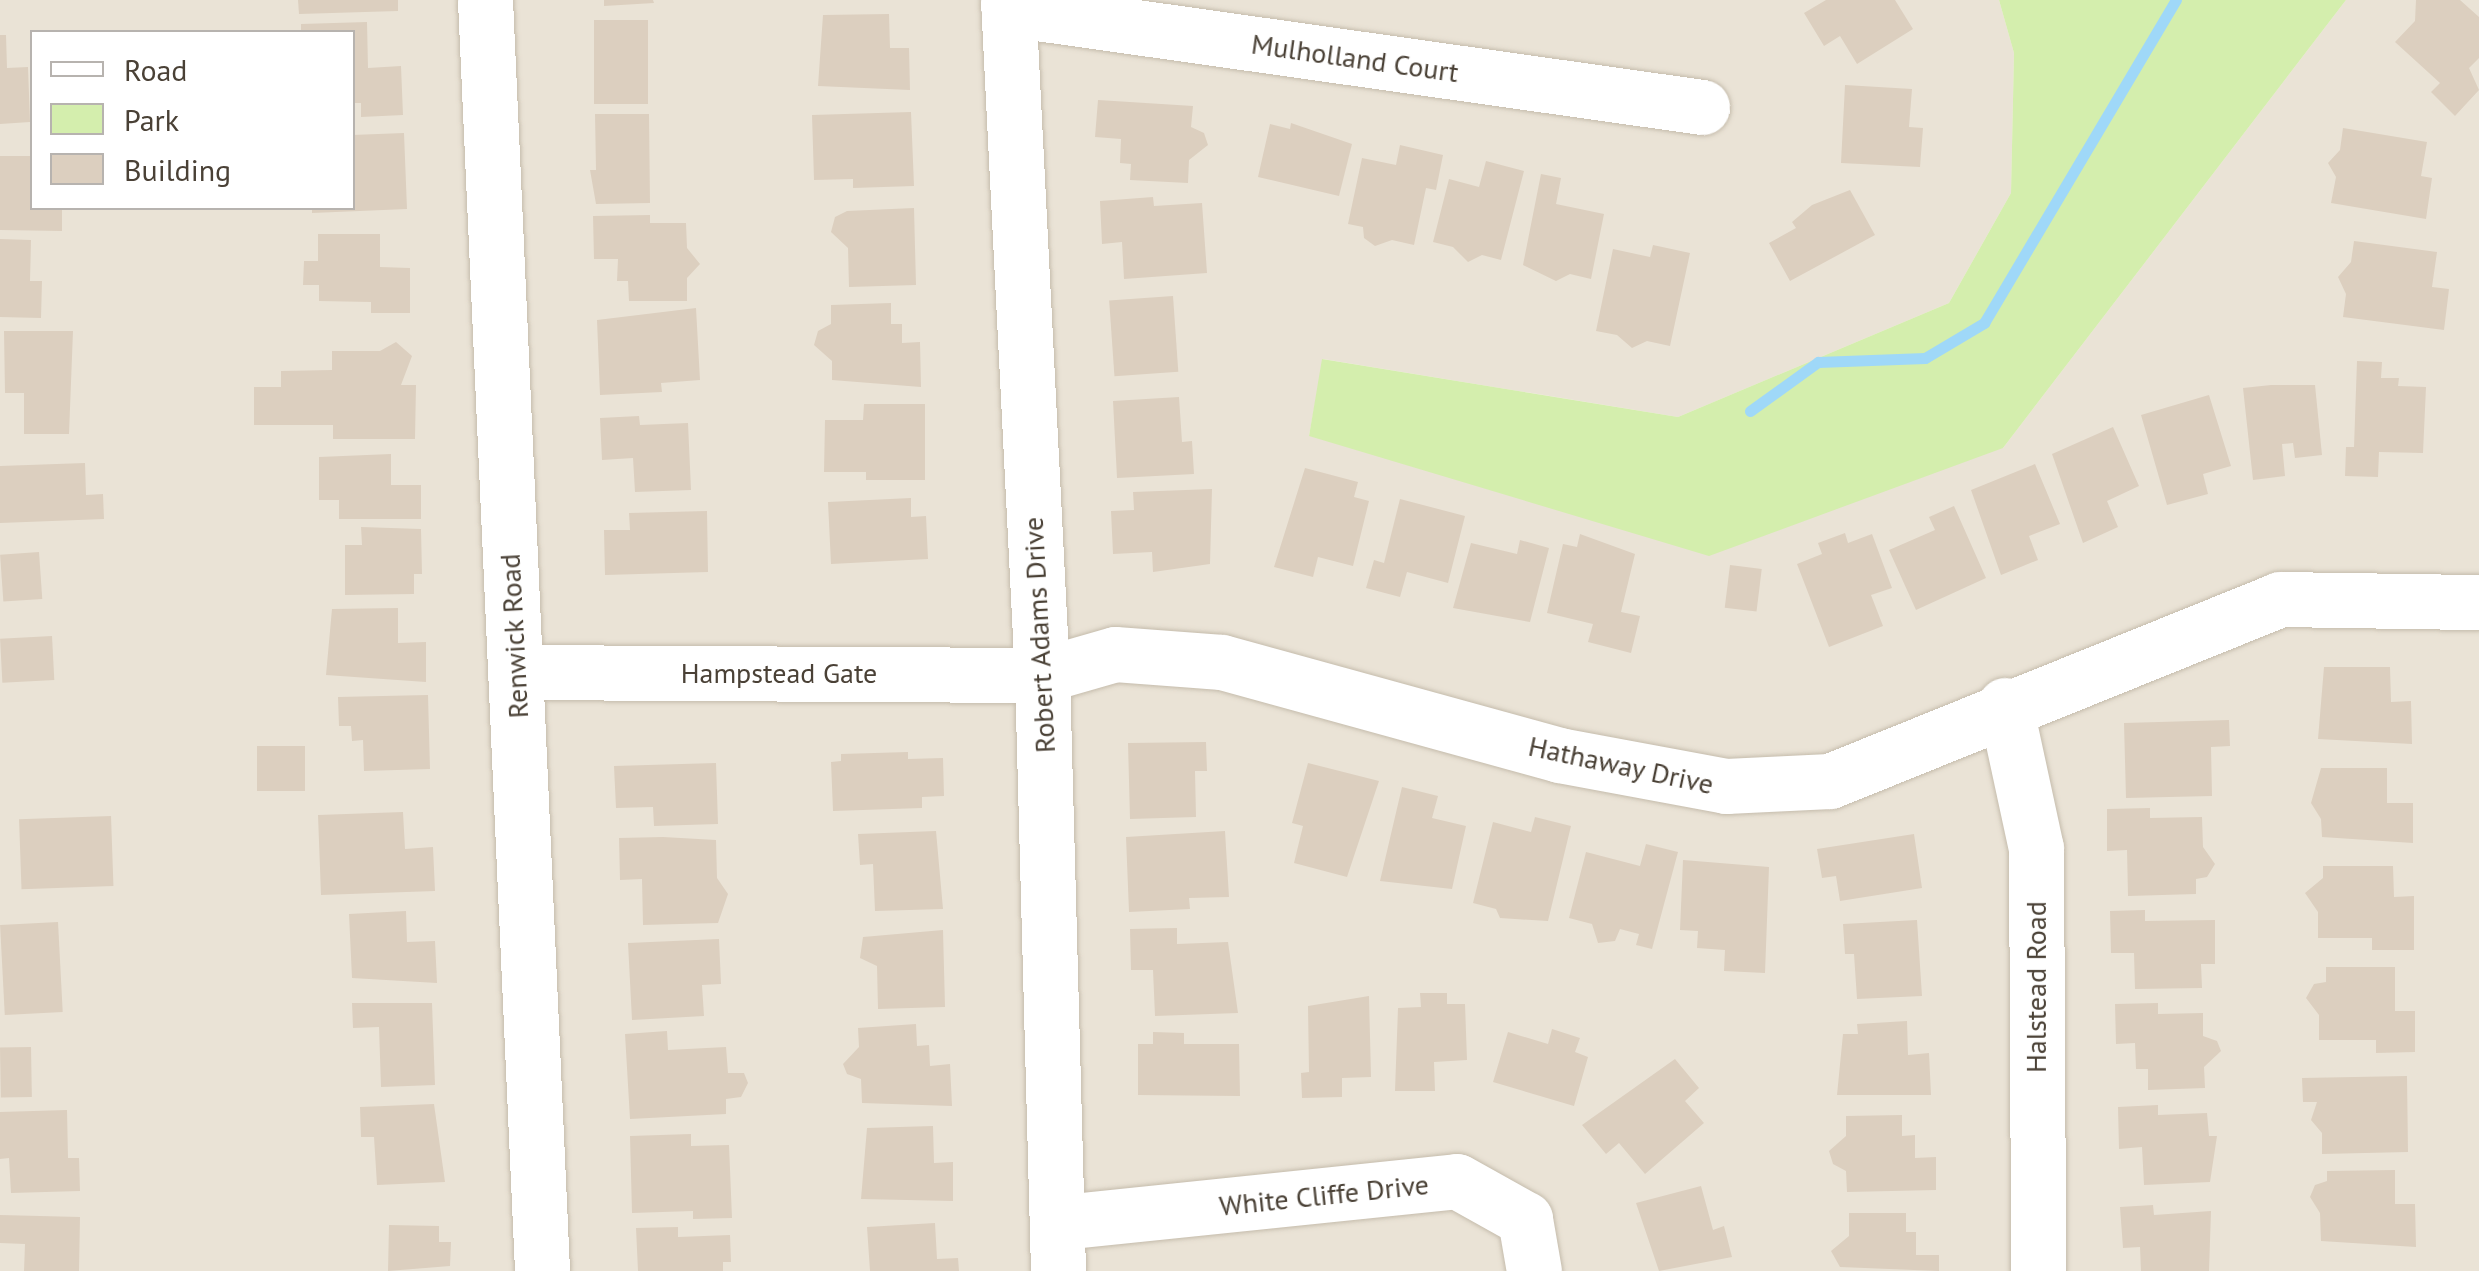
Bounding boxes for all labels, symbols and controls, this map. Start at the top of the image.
street label: Mulholland Court [1249,27,1461,89]
legend [30,30,355,210]
text: Road [124,50,188,89]
text: Park [124,100,179,139]
text: Building [124,150,231,189]
street label: Robert Adams Drive [1016,516,1062,754]
street label: Renwick Road [493,552,535,720]
street label: Hampstead Gate [681,656,877,690]
street label: Hathaway Drive [1525,729,1717,801]
street label: Halstead Road [2019,901,2053,1073]
street label: White Cliffe Drive [1218,1167,1430,1223]

